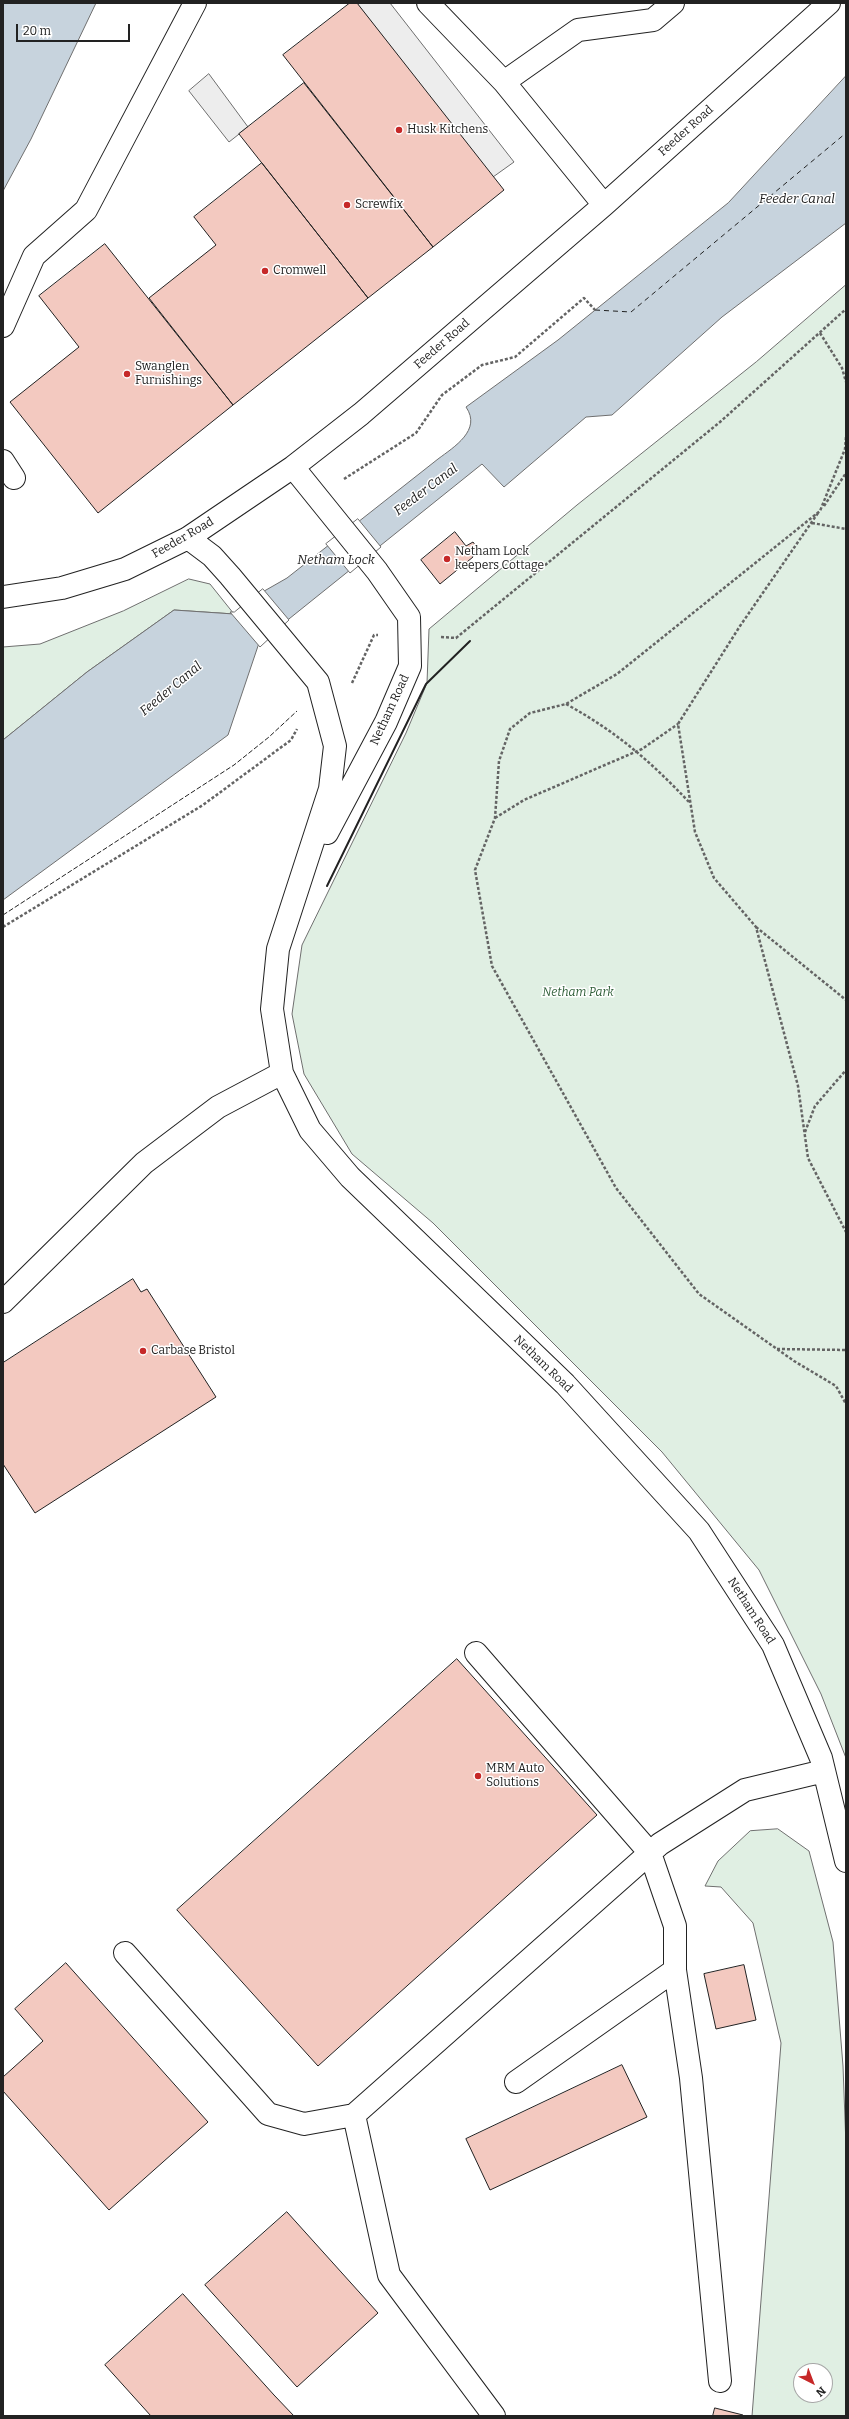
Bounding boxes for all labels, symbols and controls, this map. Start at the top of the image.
scale bar [18,16,132,42]
text: 20 m [23,24,51,38]
street label: Feeder Road [656,103,716,159]
place label: Husk Kitchens [407,123,488,137]
marker: Husk Kitchens [394,125,404,135]
water label: Feeder Canal [759,191,835,207]
place label: Screwfix [355,198,403,212]
marker: Screwfix [342,200,352,210]
place label: Cromwell [273,264,326,278]
marker: Cromwell [260,266,270,276]
street label: Feeder Road [411,316,473,372]
place label: Swanglen Furnishings [135,360,202,388]
marker: Swanglen Furnishings [122,369,132,379]
water label: Feeder Canal [391,461,461,519]
street label: Feeder Road [150,515,216,561]
place label: Netham Lock keepers Cottage [455,545,544,573]
water label: Netham Lock [297,552,375,568]
marker: Netham Lock keepers Cottage [442,554,452,564]
water label: Feeder Canal [137,659,205,719]
street label: Netham Road [367,672,413,748]
park label: Netham Park [542,986,614,1000]
street label: Netham Road [511,1332,575,1396]
place label: Carbase Bristol [151,1344,235,1358]
marker: Carbase Bristol [138,1346,148,1356]
street label: Netham Road [724,1575,778,1647]
place label: MRM Auto Solutions [486,1762,544,1790]
marker: MRM Auto Solutions [473,1771,483,1781]
north arrow [793,2363,833,2403]
text: N [813,2384,828,2399]

